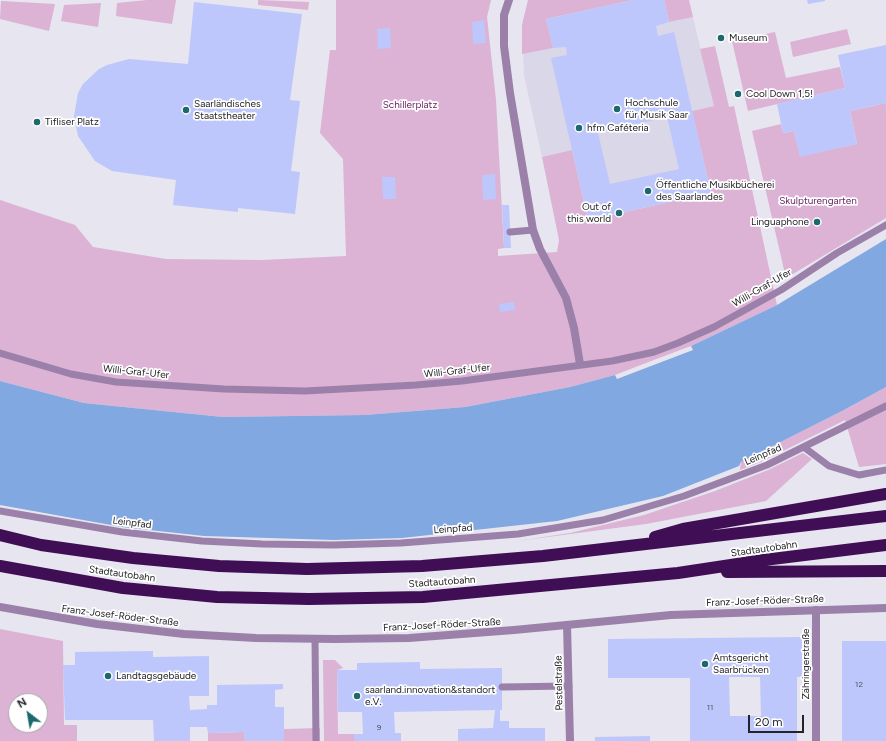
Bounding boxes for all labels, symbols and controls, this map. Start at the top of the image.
place label: Museum [729,32,767,44]
marker: Museum [716,33,726,43]
place label: Cool Down 1,5! [746,88,813,100]
marker: Cool Down 1,5! [733,89,743,99]
place label: Hochschule für Musik Saar [625,97,688,120]
place label: Saarländisches Staatstheater [194,98,261,122]
park label: Schillerplatz [383,99,437,111]
marker: Hochschule für Musik Saar [612,104,622,114]
marker: Saarländisches Staatstheater [181,105,191,115]
place label: Tifliser Platz [45,116,99,128]
marker: Tifliser Platz [32,117,42,127]
place label: hfm Caféteria [587,122,649,134]
marker: hfm Caféteria [574,123,584,133]
place label: Öffentliche Musikbücherei des Saarlandes [656,179,774,202]
marker: Öffentliche Musikbücherei des Saarlandes [643,186,653,196]
park label: Skulpturengarten [779,195,857,207]
place label: Out of this world [567,201,611,224]
marker: Out of this world [614,208,624,218]
place label: Linguaphone [751,216,809,228]
marker: Linguaphone [812,217,822,227]
street label: Willi-Graf-Ufer [730,266,794,310]
street label: Willi-Graf-Ufer [423,362,491,380]
street label: Willi-Graf-Ufer [102,363,170,381]
street label: Leinpfad [743,442,783,468]
street label: Leinpfad [112,515,152,531]
street label: Leinpfad [433,522,473,536]
street label: Stadtautobahn [730,538,798,560]
street label: Stadtautobahn [88,563,156,585]
street label: Stadtautobahn [408,574,476,590]
street label: Franz-Josef-Röder-Straße [706,593,824,609]
street label: Franz-Josef-Röder-Straße [61,603,179,629]
street label: Franz-Josef-Röder-Straße [383,616,501,634]
street label: Zähringerstraße [800,628,812,700]
place label: Amtsgericht Saarbrücken [713,652,769,676]
street label: Pestelstraße [553,655,565,711]
marker: Amtsgericht Saarbrücken [700,659,710,669]
place label: Landtagsgebäude [116,670,196,682]
marker: Landtagsgebäude [103,671,113,681]
house number: 12 [855,680,863,690]
place label: saarland.innovation&standort e.V. [365,684,495,708]
marker: saarland.innovation&standort e.V. [352,691,362,701]
north arrow [8,693,48,733]
text: N [15,695,29,711]
house number: 11 [707,703,713,713]
scale bar [750,707,806,733]
text: 20 m [755,715,783,729]
house number: 9 [377,723,381,733]

